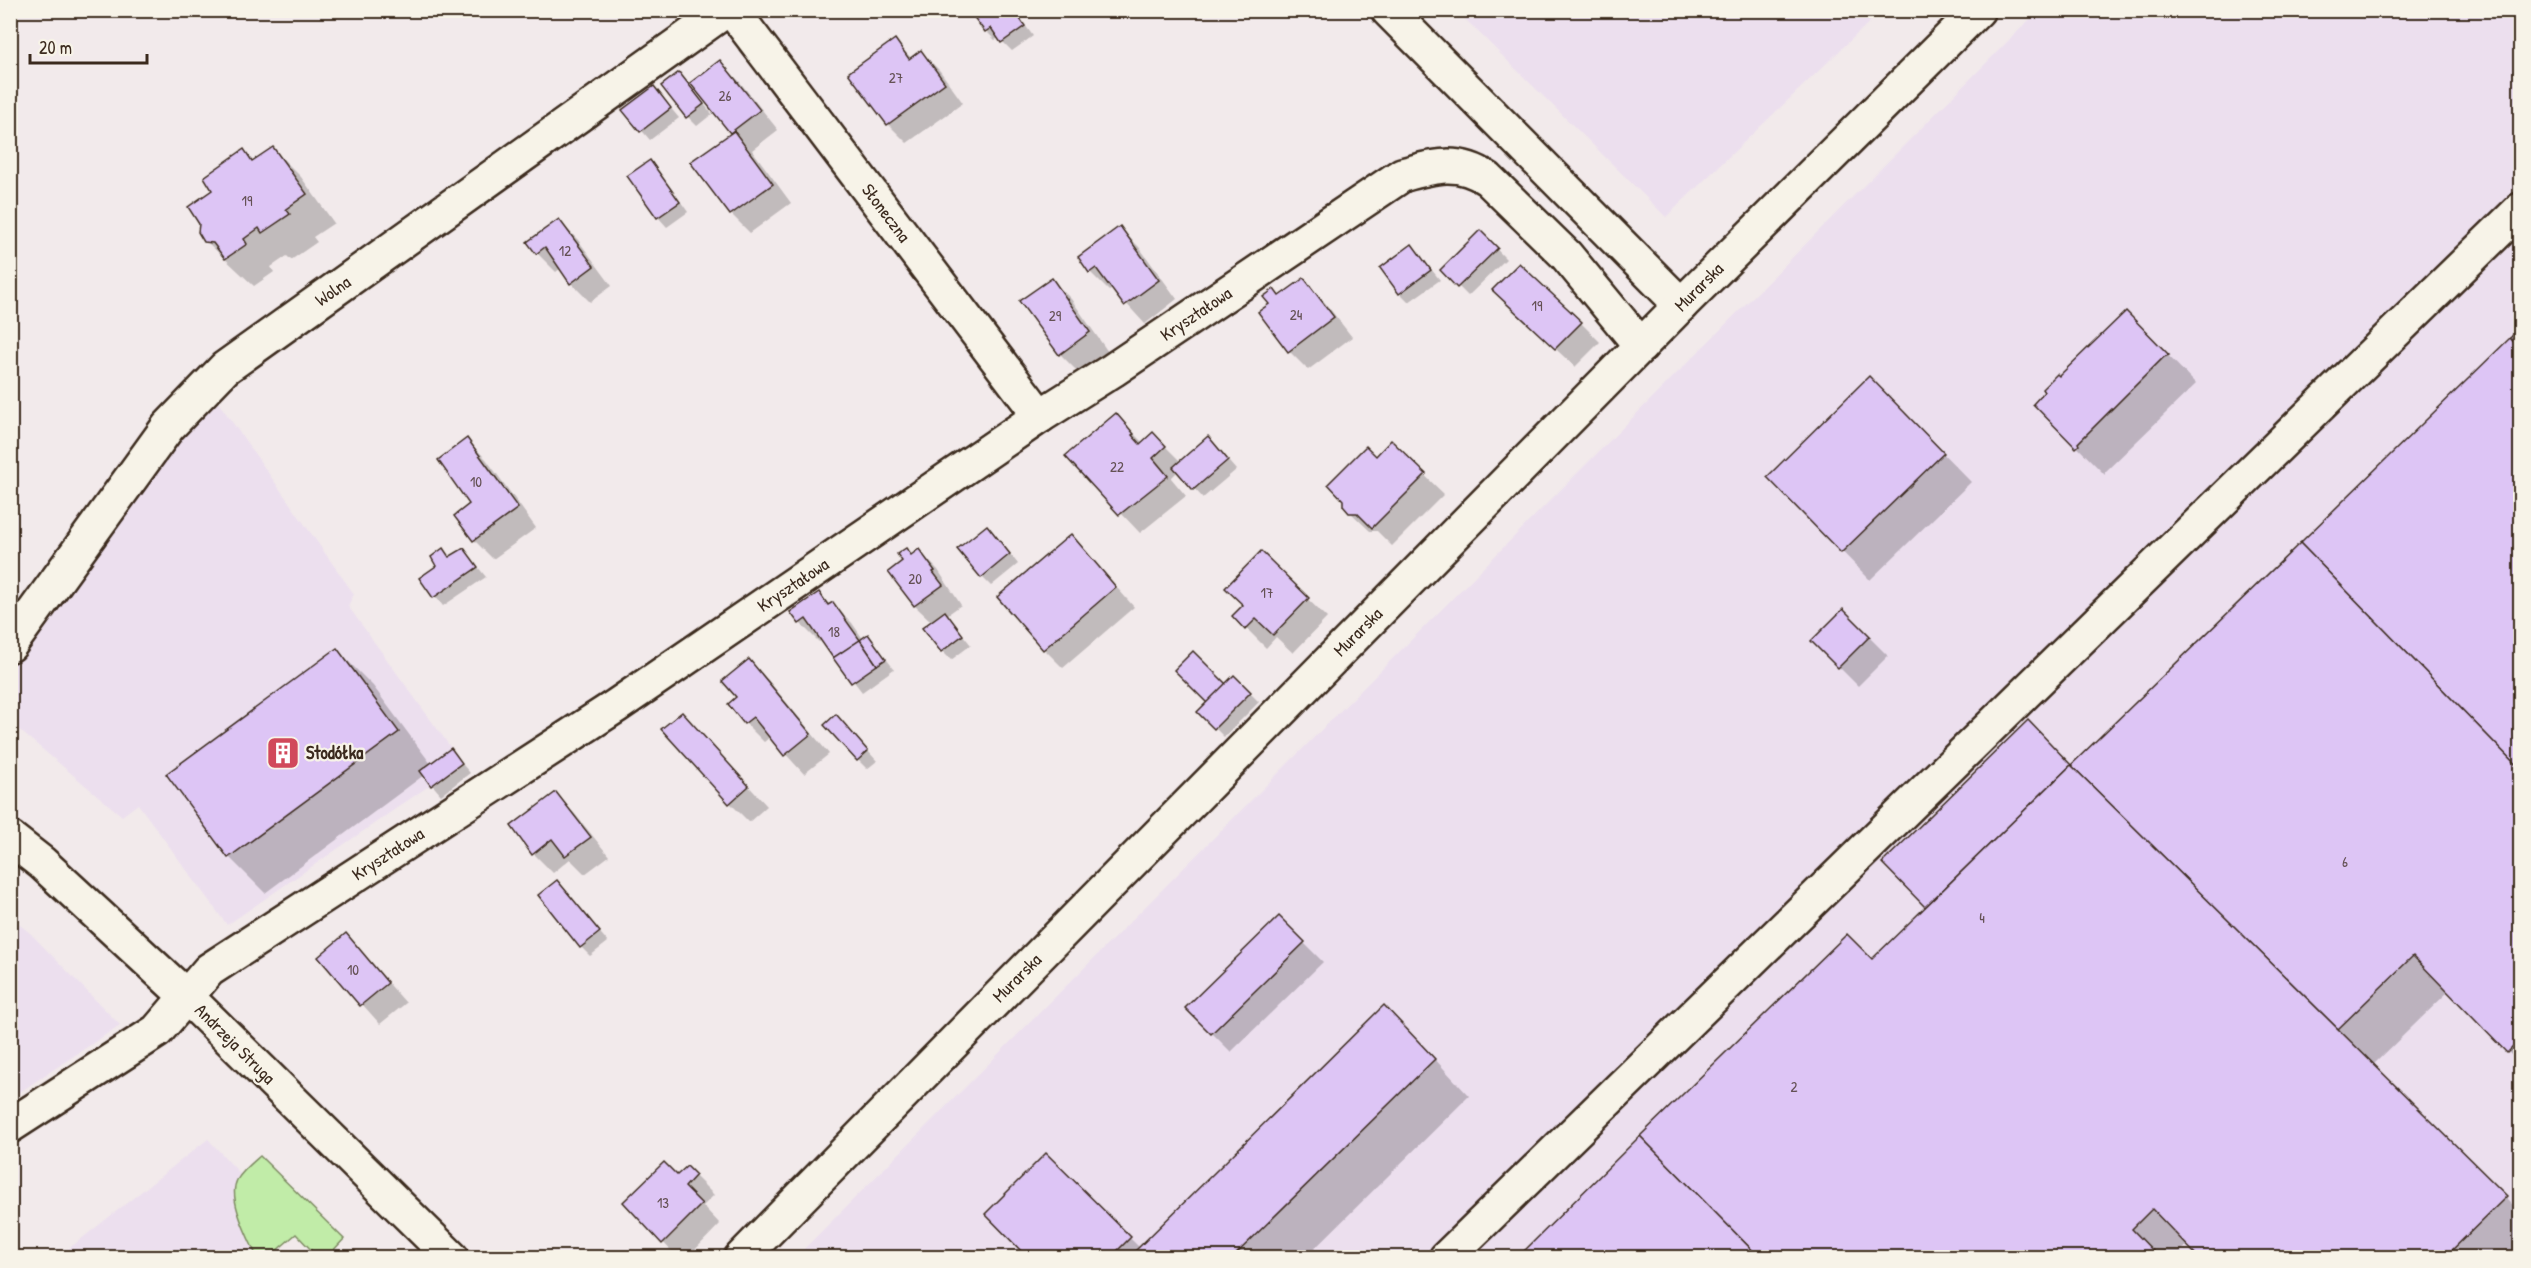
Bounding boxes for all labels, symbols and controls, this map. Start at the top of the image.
scale bar [30,27,147,65]
text: 20 m [39,35,72,60]
house number: 27 [889,67,903,88]
house number: 26 [718,85,732,106]
street label: Słoneczna [856,178,917,247]
house number: 19 [242,190,253,211]
house number: 12 [559,240,571,261]
street label: Murarska [1668,256,1729,317]
street label: Wolna [310,269,356,312]
street label: Kryształowa [1155,280,1236,347]
house number: 19 [1532,295,1543,316]
house number: 24 [1290,304,1303,325]
house number: 29 [1049,305,1062,326]
house number: 22 [1110,456,1124,477]
house number: 10 [470,471,482,492]
street label: Kryształowa [752,551,833,618]
house number: 20 [908,568,922,589]
house number: 17 [1261,582,1273,603]
street label: Murarska [1327,601,1388,662]
house number: 18 [828,621,840,642]
building icon: Stodółka [265,735,301,771]
place label: Stodółka [306,740,364,765]
street label: Kryształowa [347,821,429,886]
house number: 6 [2342,851,2348,872]
house number: 4 [1979,907,1985,928]
street label: Murarska [986,947,1047,1008]
house number: 10 [347,959,359,980]
street label: Andrzeja Struga [189,998,281,1090]
house number: 2 [1790,1076,1798,1097]
house number: 13 [657,1192,669,1213]

